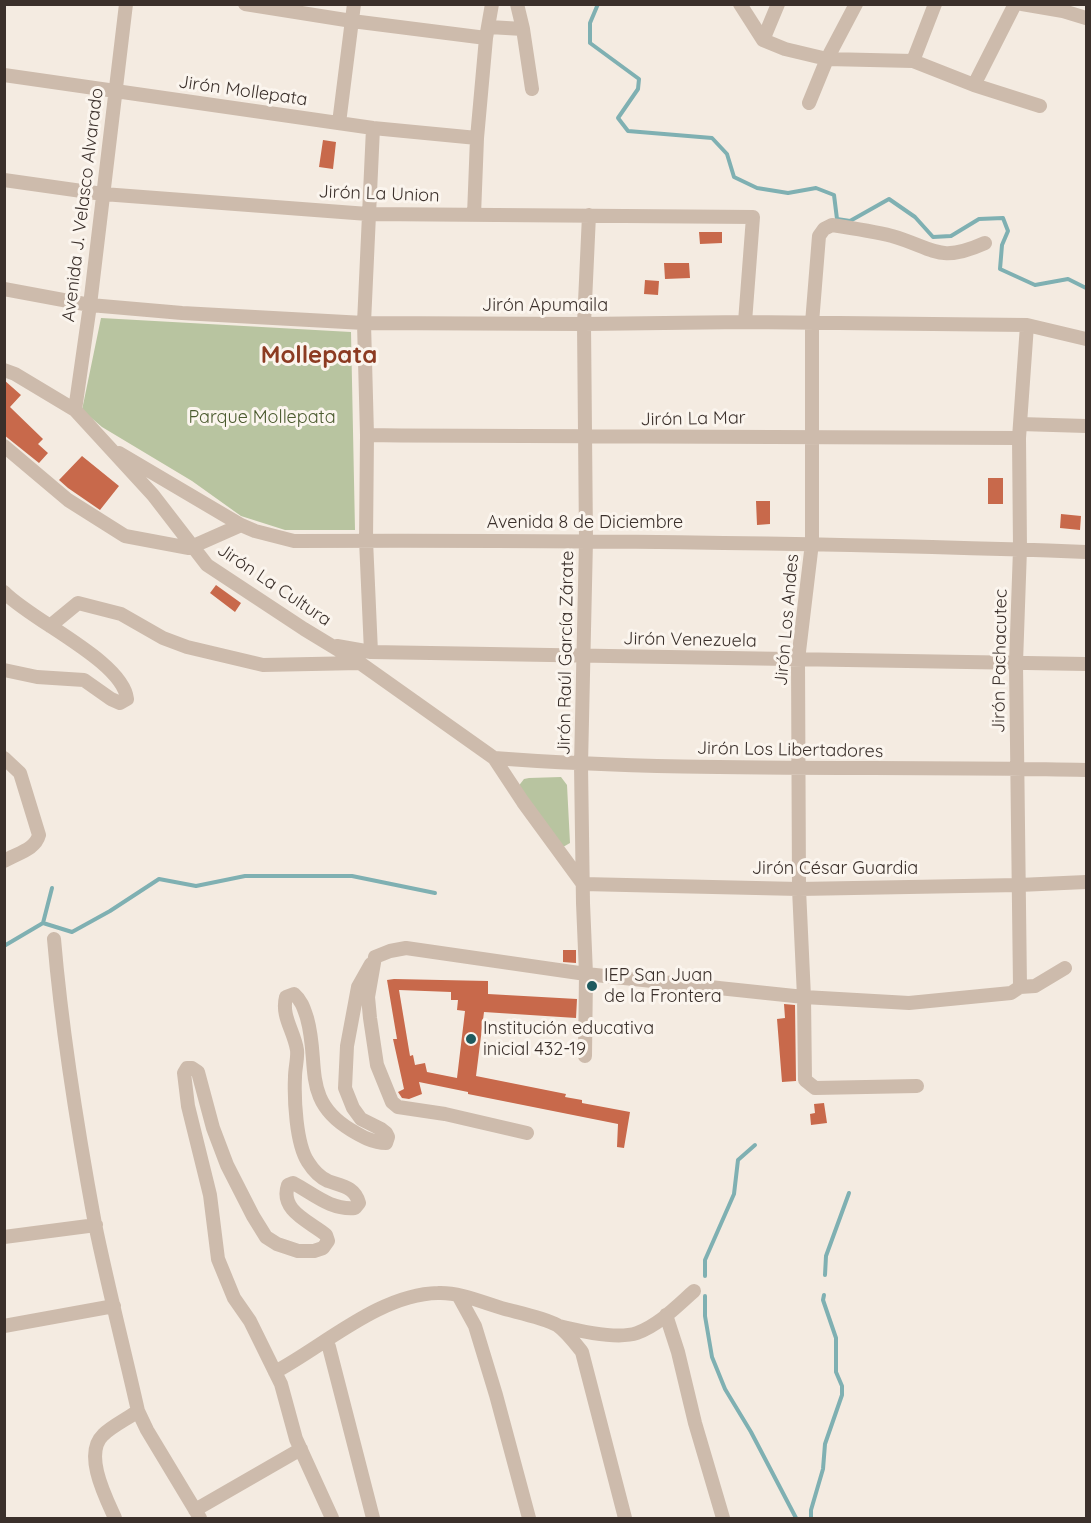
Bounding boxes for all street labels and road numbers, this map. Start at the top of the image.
street label: Jirón Mollepata [177,71,309,111]
street label: Avenida J. Velasco Alvarado [58,87,108,323]
street label: Jirón La Union [318,181,440,207]
street label: Jirón Apumaila [482,295,608,317]
street label: Jirón La Mar [640,407,746,431]
street label: Avenida 8 de Diciembre [487,512,683,534]
street label: Jirón La Cultura [213,539,335,631]
street label: Jirón Raúl García Zárate [553,550,579,756]
street label: Jirón Los Andes [770,553,804,687]
street label: Jirón Pachacutec [988,589,1012,733]
street label: Jirón Venezuela [623,628,757,652]
street label: Jirón Los Libertadores [697,738,883,762]
street label: Jirón César Guardia [752,858,918,880]

